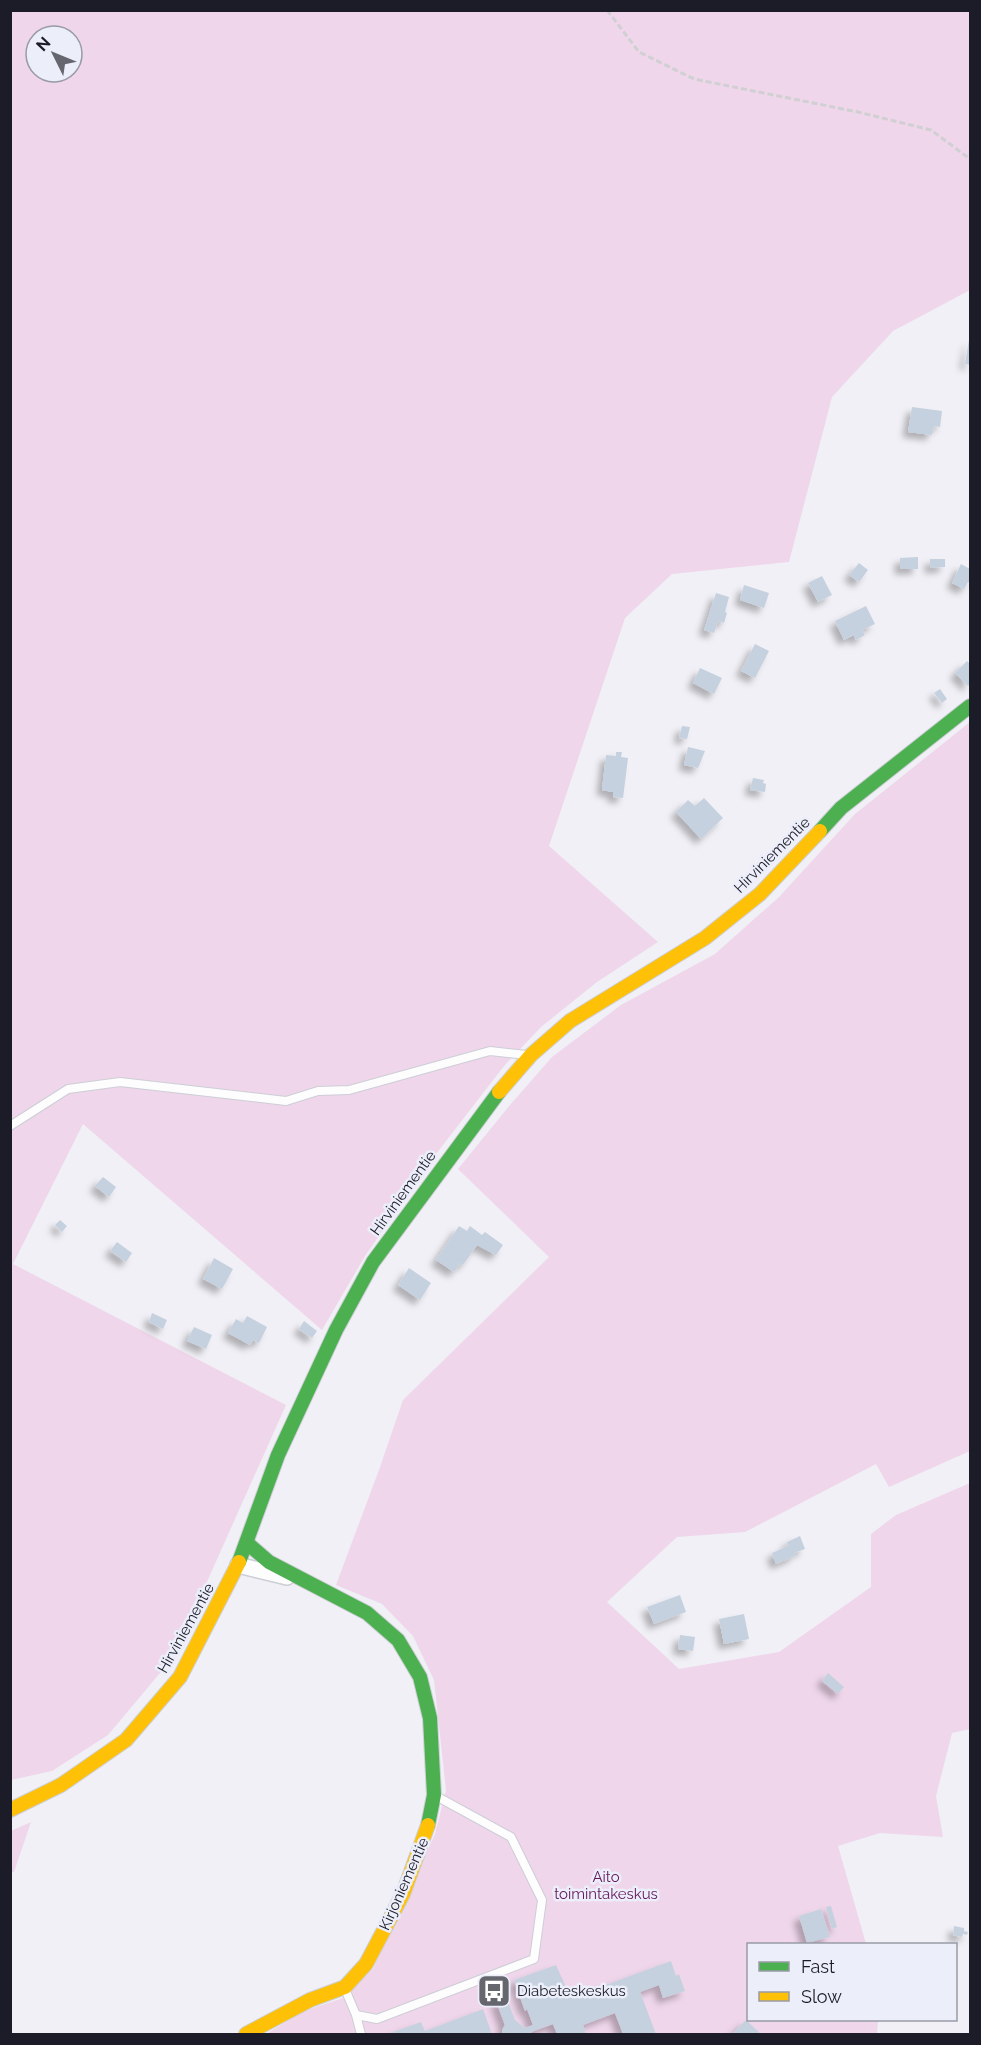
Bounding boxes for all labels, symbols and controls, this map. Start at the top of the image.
north arrow [24,24,84,84]
text: N [32,33,55,55]
street label: Hirviniementie [730,813,814,897]
street label: Hirviniementie [366,1147,440,1239]
street label: Hirviniementie [154,1580,218,1676]
street label: Kirjoniementie [376,1835,433,1933]
park label: Aito toimintakeskus [554,1868,658,1903]
legend [747,1943,957,2021]
text: Fast [801,1956,835,1977]
bus stop icon: Diabeteskeskus [476,1973,512,2009]
place label: Diabeteskeskus [517,1982,626,2000]
text: Slow [801,1986,842,2007]

